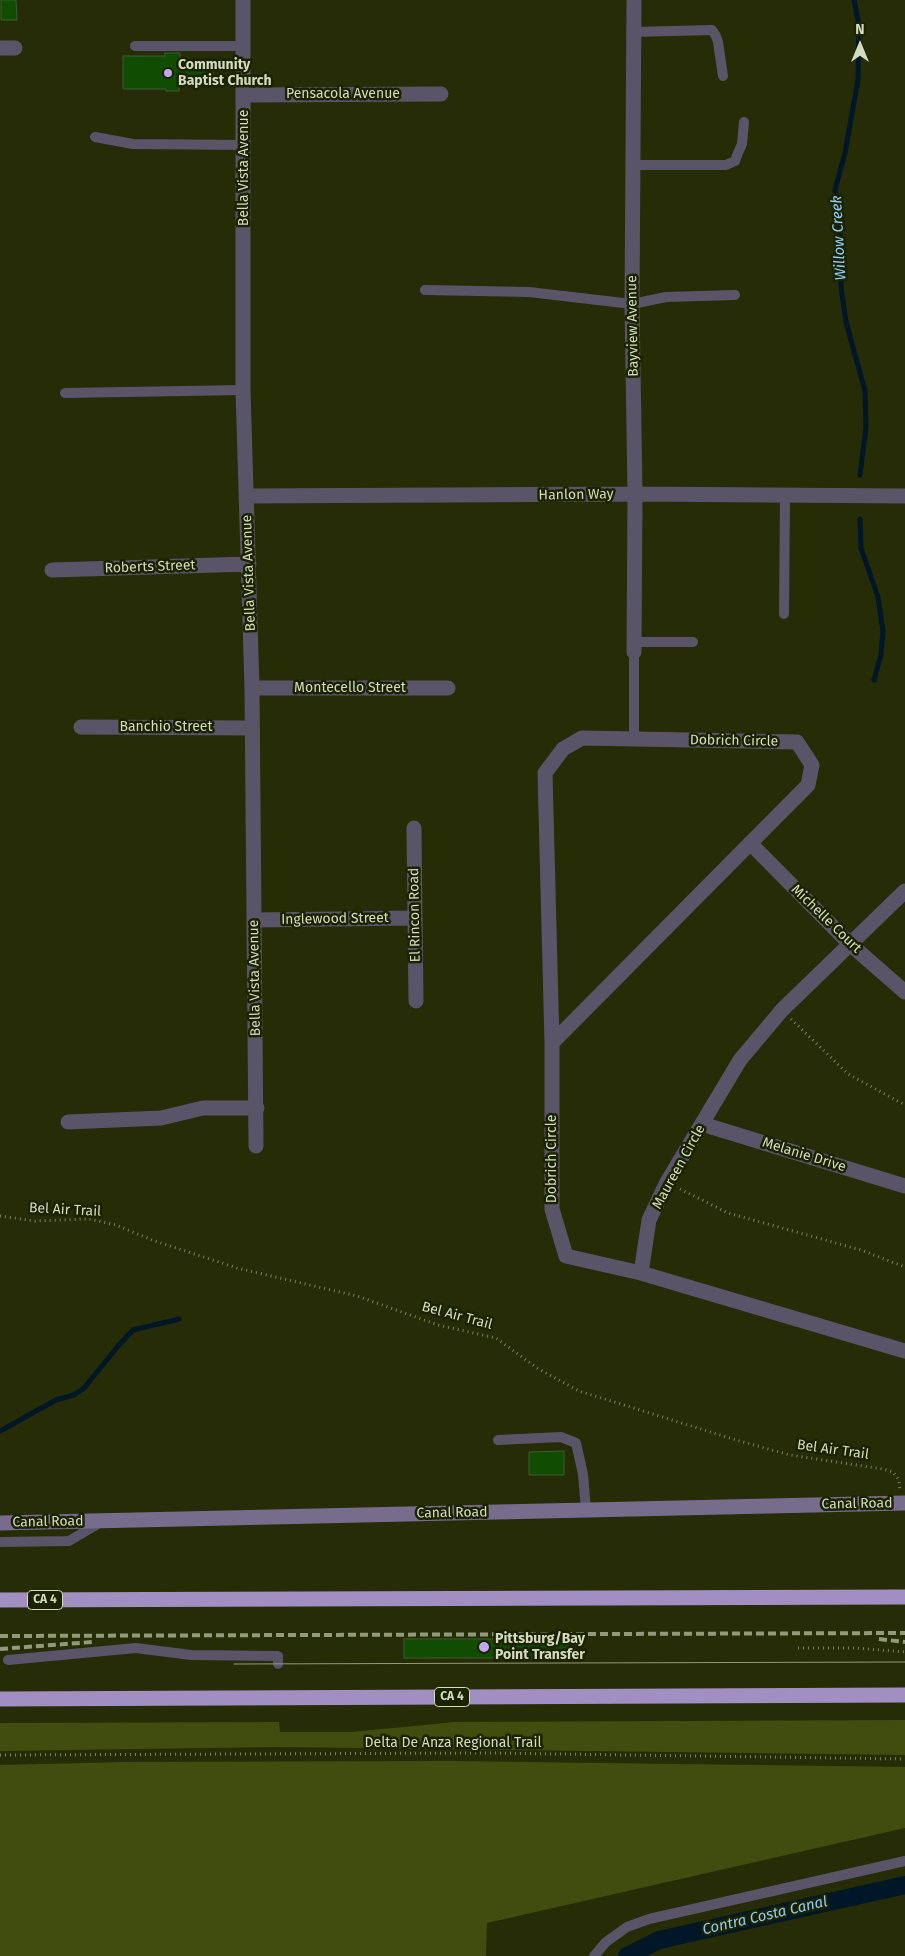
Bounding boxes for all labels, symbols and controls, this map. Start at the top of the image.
north arrow [835,20,885,70]
text: N [855,21,865,38]
place label: Community Baptist Church [178,57,271,90]
marker: Community Baptist Church [162,67,174,79]
street label: Pensacola Avenue [286,86,400,102]
street label: Bella Vista Avenue [236,110,252,226]
water label: Willow Creek [828,195,850,281]
street label: Bayview Avenue [624,275,642,377]
street label: Hanlon Way [538,486,614,504]
street label: Bella Vista Avenue [239,514,259,632]
street label: Roberts Street [104,557,196,577]
street label: Montecello Street [294,680,406,696]
street label: Banchio Street [119,719,213,735]
street label: Dobrich Circle [690,732,778,750]
street label: El Rincon Road [406,868,424,962]
street label: Michelle Court [787,881,865,957]
street label: Inglewood Street [281,910,389,928]
street label: Bella Vista Avenue [246,920,264,1036]
street label: Dobrich Circle [544,1115,560,1203]
street label: Maureen Circle [649,1122,709,1212]
street label: Melanie Drive [760,1134,848,1176]
street label: Bel Air Trail [28,1200,102,1220]
street label: Bel Air Trail [420,1299,494,1333]
street label: Bel Air Trail [796,1437,870,1463]
street label: Canal Road [821,1495,893,1513]
street label: Canal Road [416,1504,488,1522]
street label: Canal Road [12,1513,84,1531]
road number: CA 4 [28,1590,62,1610]
place label: Pittsburg/Bay Point Transfer [495,1631,585,1664]
marker: Pittsburg/Bay Point Transfer [477,1640,491,1654]
road number: CA 4 [434,1688,470,1706]
street label: Delta De Anza Regional Trail [364,1735,542,1751]
water label: Contra Costa Canal [701,1893,829,1939]

